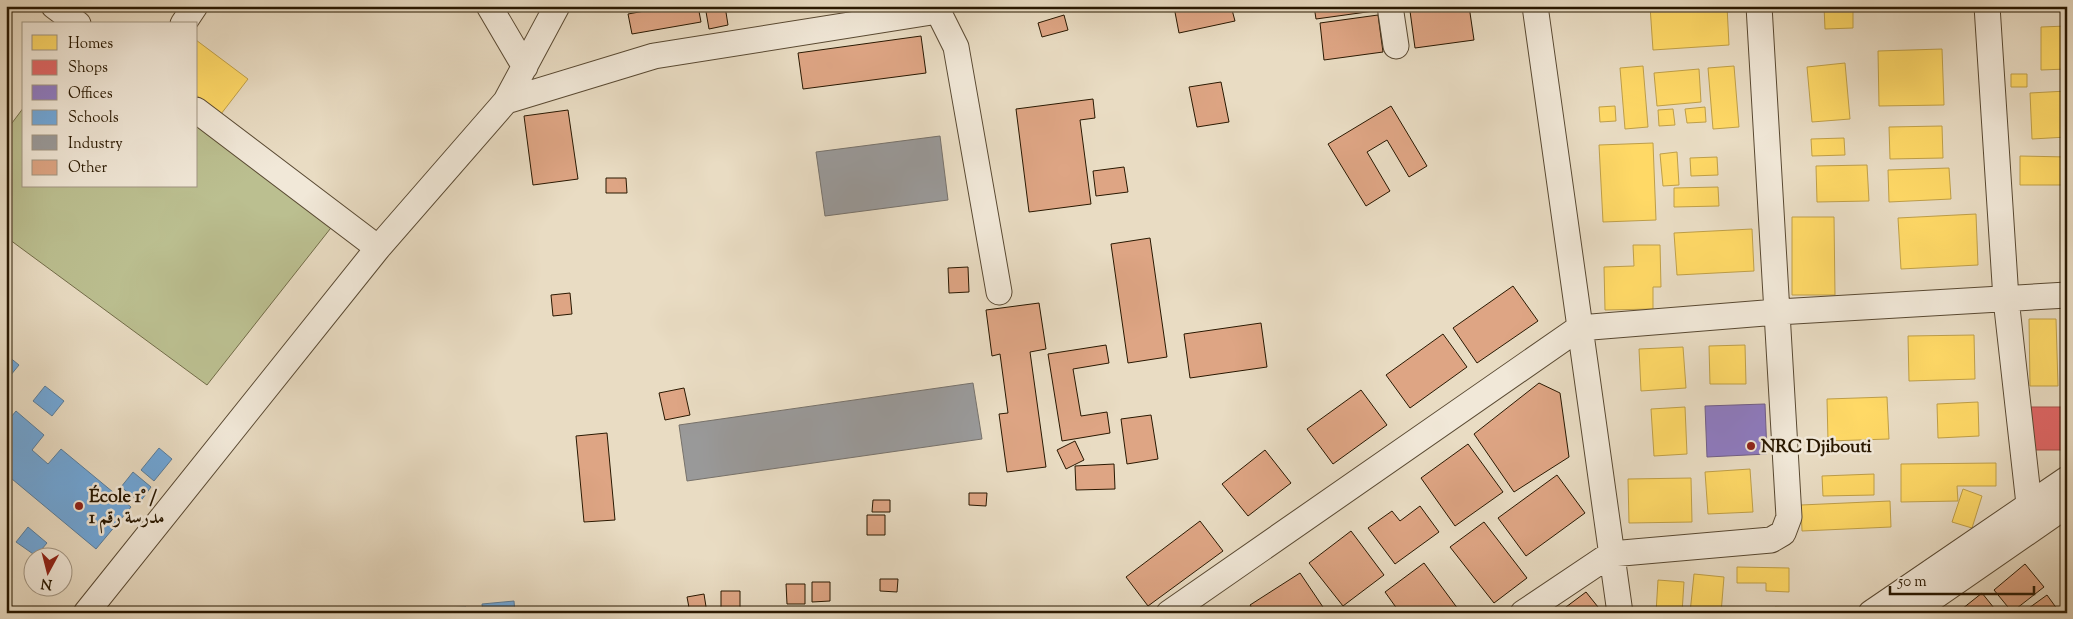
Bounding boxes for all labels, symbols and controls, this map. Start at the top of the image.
legend [22,22,198,188]
text: Homes [68,34,113,55]
text: Shops [68,58,108,79]
text: Offices [68,84,113,105]
text: Schools [68,108,119,129]
text: Industry [68,134,123,155]
text: Other [68,158,108,179]
place label: NRC Djibouti [1761,435,1873,461]
marker: NRC Djibouti [1745,440,1757,452]
place label: École 1° / مدرسة رقم 1 [89,484,164,534]
marker: École 1° / مدرسة رقم 1 [73,500,85,512]
north arrow [22,546,72,596]
scale bar [1890,564,2034,596]
text: N [40,572,53,594]
text: 50 m [1897,572,1927,593]

